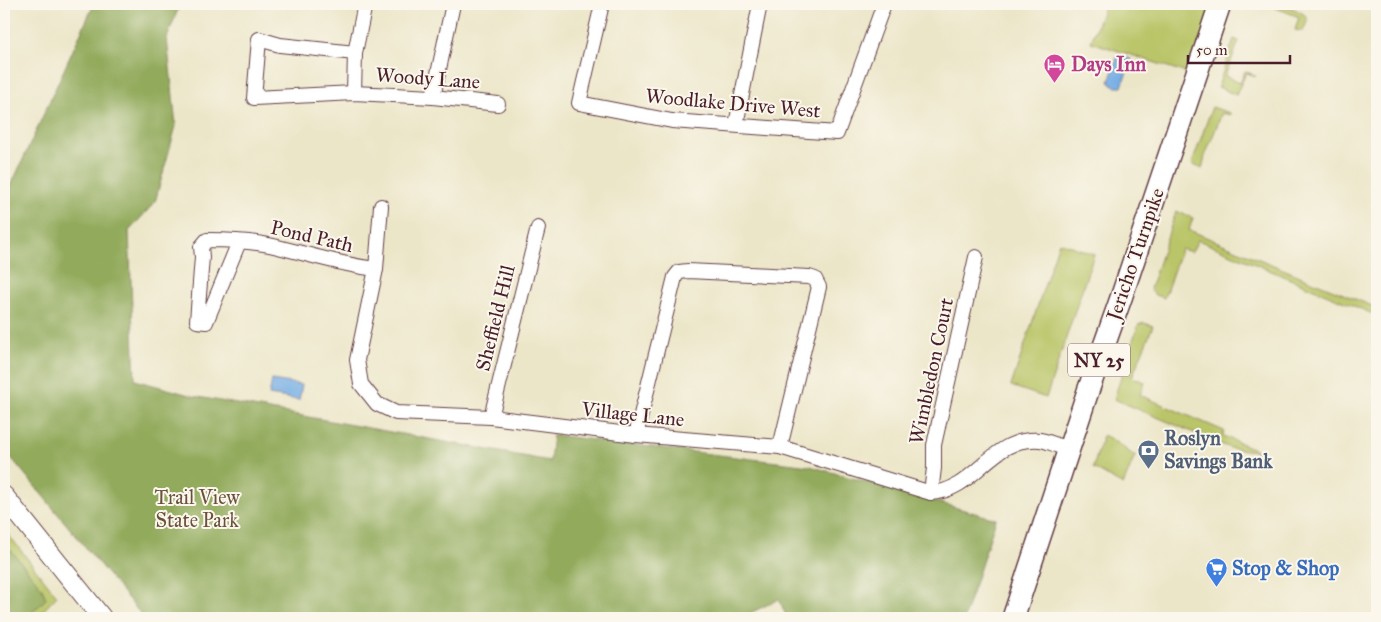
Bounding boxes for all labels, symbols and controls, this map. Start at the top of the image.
scale bar [1188,32,1291,64]
text: 50 m [1196,41,1228,59]
hotel icon: Days Inn [1043,52,1067,83]
place label: Days Inn [1071,52,1146,77]
street label: Woody Lane [375,62,481,94]
street label: Woodlake Drive West [644,83,822,123]
street label: Jericho Turnpike [1100,185,1170,326]
street label: Pond Path [268,215,356,257]
street label: Sheffield Hill [470,262,520,373]
street label: Wimbledon Court [904,296,958,446]
road number: NY 25 [1068,344,1130,376]
street label: Village Lane [579,397,685,432]
place label: Roslyn Savings Bank [1164,426,1273,474]
bank icon: Roslyn Savings Bank [1136,438,1160,469]
park label: Trail View State Park [154,485,240,532]
supermarket icon: Stop & Shop [1204,556,1228,587]
place label: Stop & Shop [1232,556,1339,581]

